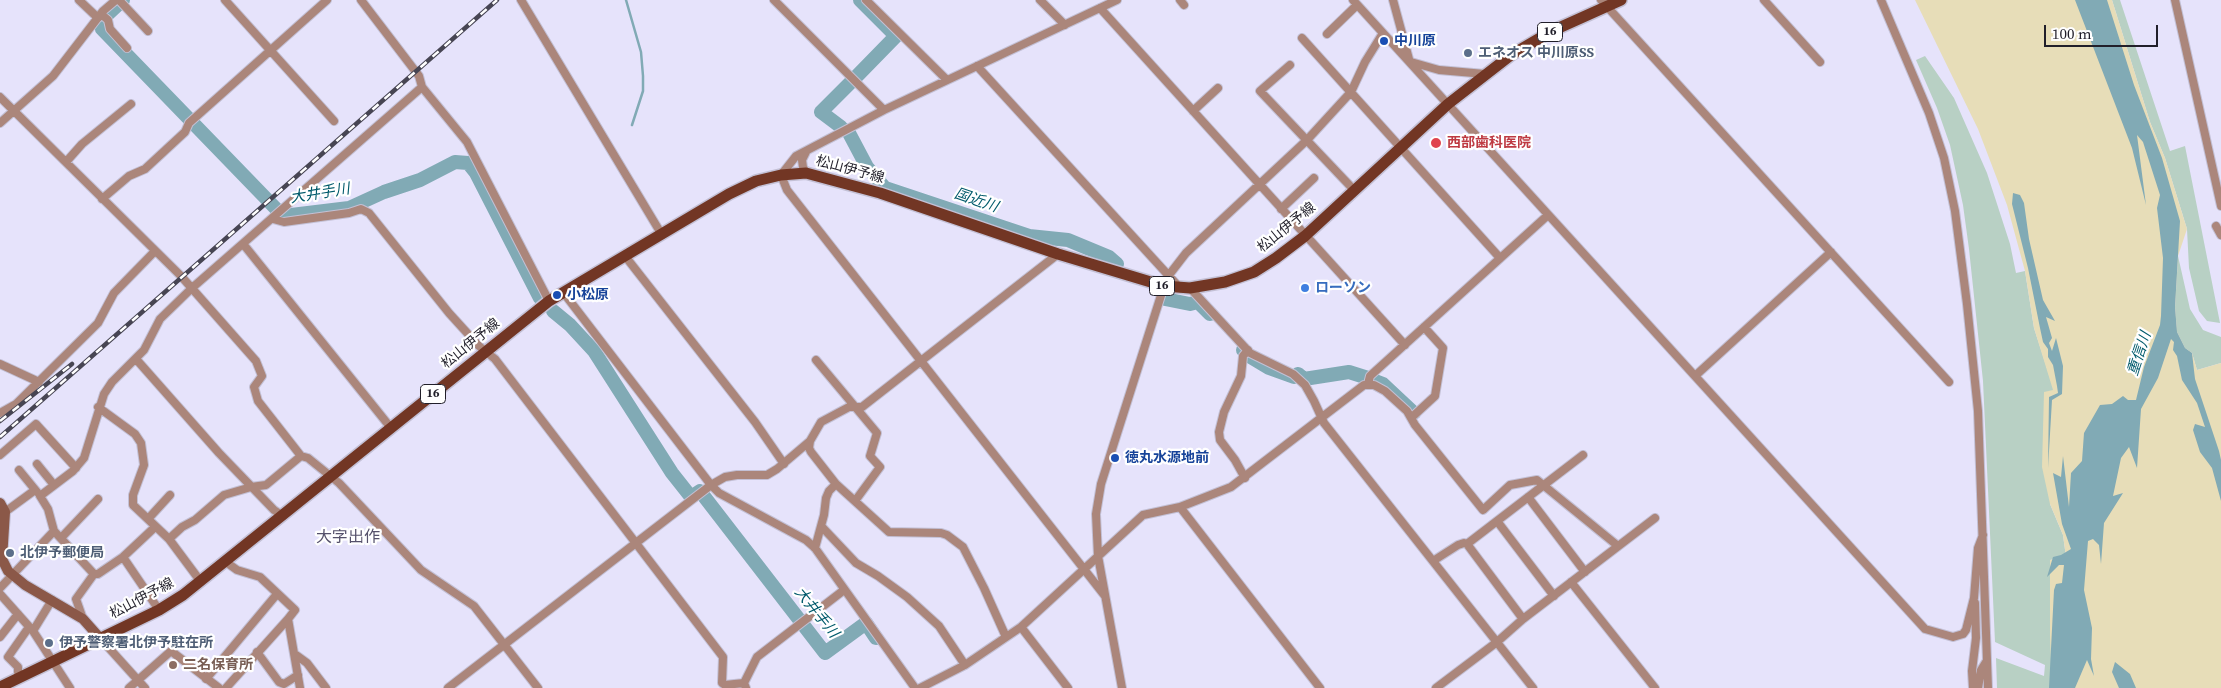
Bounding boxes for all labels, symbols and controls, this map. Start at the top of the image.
scale bar [2046,15,2160,47]
road number: 16 [1538,22,1562,42]
text: 100 m [2052,23,2092,44]
place label: 中川原 [1394,33,1436,49]
marker: 中川原 [1378,35,1390,47]
place label: エネオス 中川原SS [1478,45,1594,61]
marker: エネオス 中川原SS [1462,47,1474,59]
place label: 西部歯科医院 [1447,135,1531,151]
marker: 西部歯科医院 [1429,136,1443,150]
street label: 松山伊予線 [814,153,886,187]
water label: 大井手川 [289,180,351,208]
water label: 国近川 [952,185,1000,217]
street label: 松山伊予線 [1255,199,1319,257]
road number: 16 [1150,276,1174,296]
place label: ローソン [1315,280,1371,296]
marker: ローソン [1299,282,1311,294]
place label: 小松原 [567,287,609,303]
marker: 小松原 [551,289,563,301]
street label: 松山伊予線 [439,315,503,373]
water label: 重信川 [2124,330,2156,378]
road number: 16 [420,384,446,404]
place label: 徳丸水源地前 [1125,450,1209,466]
marker: 徳丸水源地前 [1109,452,1121,464]
district label: 大字出作 [316,528,380,548]
place label: 北伊予郵便局 [20,545,104,561]
marker: 北伊予郵便局 [4,547,16,559]
street label: 松山伊予線 [107,575,177,623]
water label: 大井手川 [790,584,842,642]
place label: 伊予警察署北伊予駐在所 [59,635,213,651]
marker: 伊予警察署北伊予駐在所 [43,637,55,649]
place label: 二名保育所 [183,657,253,673]
marker: 二名保育所 [167,659,179,671]

